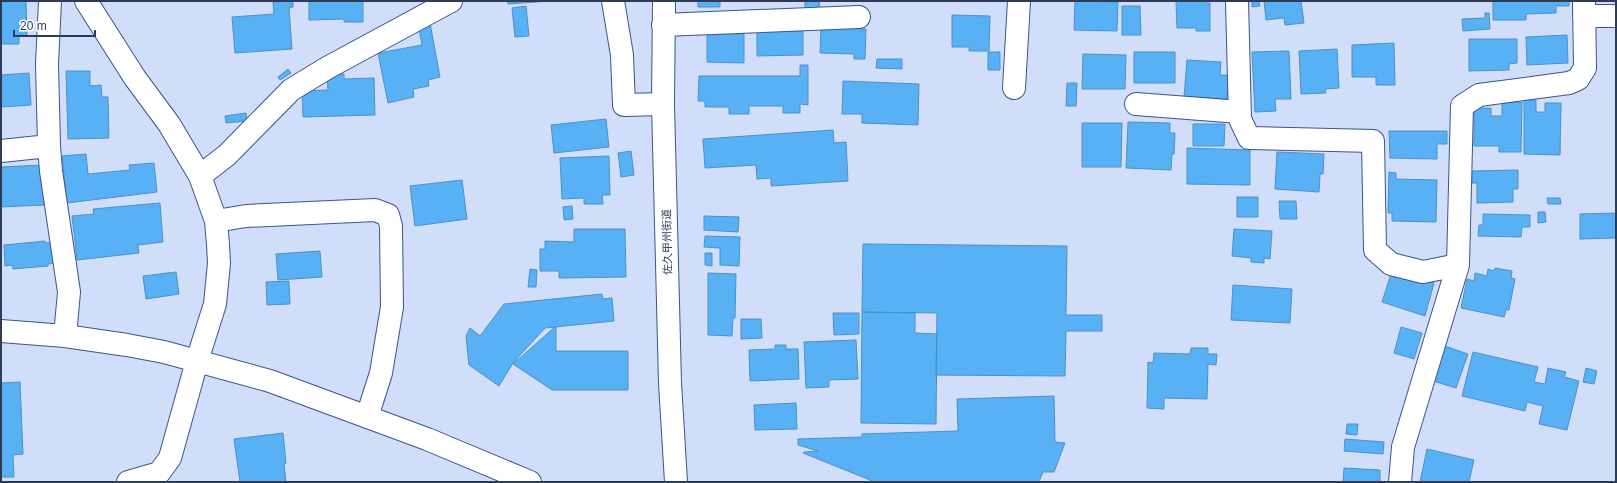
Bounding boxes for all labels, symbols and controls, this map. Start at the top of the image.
scale bar [14,12,95,38]
text: 20 m [20,19,47,33]
street label: 佐久甲州街道 [660,209,674,275]

